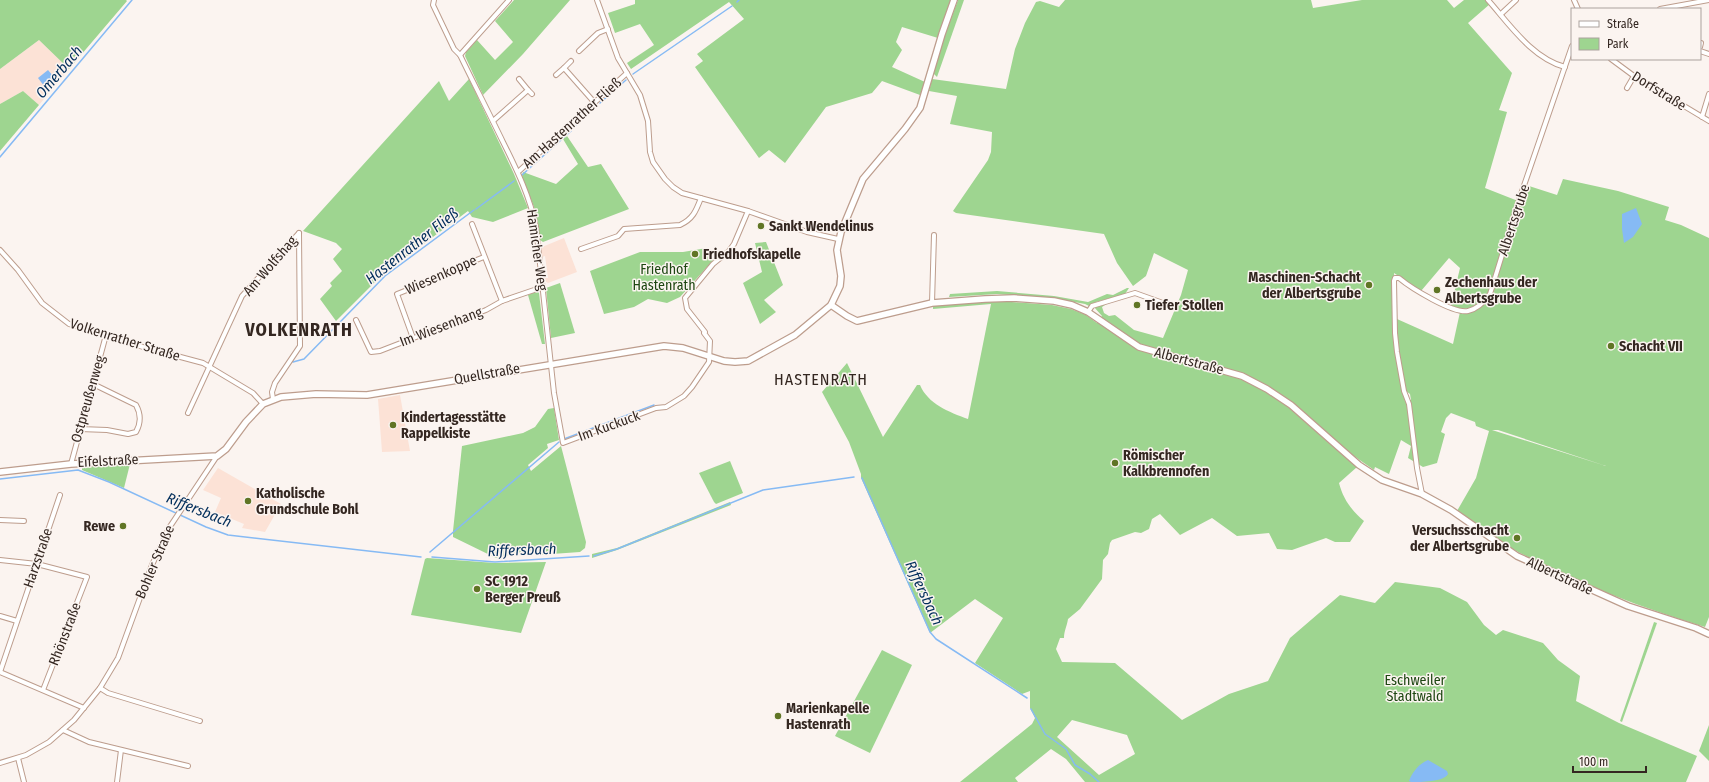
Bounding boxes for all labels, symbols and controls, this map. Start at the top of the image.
legend [1571,8,1701,60]
text: Straße [1607,17,1639,31]
text: Park [1607,37,1629,51]
water label: Omerbach [32,42,86,102]
street label: Dorfstraße [1629,68,1689,114]
street label: Am Hastenrather Fließ [519,74,625,172]
street label: Albertsgrube [1494,182,1534,258]
water label: Hastenrather Fließ [362,204,462,288]
street label: Hamicher Weg [523,208,551,292]
place label: Sankt Wendelinus [769,218,874,235]
marker: Sankt Wendelinus [756,221,766,231]
street label: Am Wolfshag [239,232,301,299]
place label: Friedhofskapelle [703,246,801,263]
marker: Friedhofskapelle [690,249,700,259]
street label: Wiesenkoppe [402,252,480,298]
park label: Friedhof Hastenrath [632,261,696,294]
place label: Maschinen-Schacht der Albertsgrube [1248,269,1362,302]
place label: Zechenhaus der Albertsgrube [1444,274,1538,307]
marker: Maschinen-Schacht der Albertsgrube [1364,280,1374,290]
marker: Zechenhaus der Albertsgrube [1432,285,1442,295]
place label: Tiefer Stollen [1145,297,1224,314]
marker: Tiefer Stollen [1132,300,1142,310]
street label: Im Wiesenhang [397,303,485,351]
street label: Volkenrather Straße [68,315,182,365]
district label: VOLKENRATH [244,319,353,341]
place label: Schacht VII [1619,338,1683,355]
marker: Schacht VII [1606,341,1616,351]
street label: Albertstraße [1152,344,1226,378]
street label: Ostpreußenweg [67,353,109,445]
street label: Quellstraße [453,360,521,388]
district label: HASTENRATH [774,370,868,389]
street label: Im Kuckuck [576,407,643,445]
place label: Kindertagesstätte Rappelkiste [401,409,506,442]
marker: Kindertagesstätte Rappelkiste [388,420,398,430]
place label: Römischer Kalkbrennofen [1123,447,1209,480]
street label: Eifelstraße [77,451,139,471]
marker: Römischer Kalkbrennofen [1110,458,1120,468]
place label: Katholische Grundschule Bohl [256,485,359,518]
water label: Riffersbach [164,489,234,531]
marker: Katholische Grundschule Bohl [243,496,253,506]
place label: Rewe [84,518,115,535]
marker: Rewe [118,521,128,531]
place label: Versuchsschacht der Albertsgrube [1410,522,1510,555]
street label: Bohler Straße [132,523,178,601]
street label: Harzstraße [20,526,56,590]
marker: Versuchsschacht der Albertsgrube [1512,533,1522,543]
water label: Riffersbach [487,540,557,560]
street label: Albertstraße [1524,553,1596,599]
water label: Riffersbach [901,558,947,628]
place label: SC 1912 Berger Preuß [485,573,561,606]
marker: SC 1912 Berger Preuß [472,584,482,594]
street label: Rhönstraße [45,600,85,668]
park label: Eschweiler Stadtwald [1385,672,1446,705]
place label: Marienkapelle Hastenrath [786,700,869,733]
marker: Marienkapelle Hastenrath [773,711,783,721]
scale bar [1573,748,1646,774]
text: 100 m [1579,755,1608,769]

